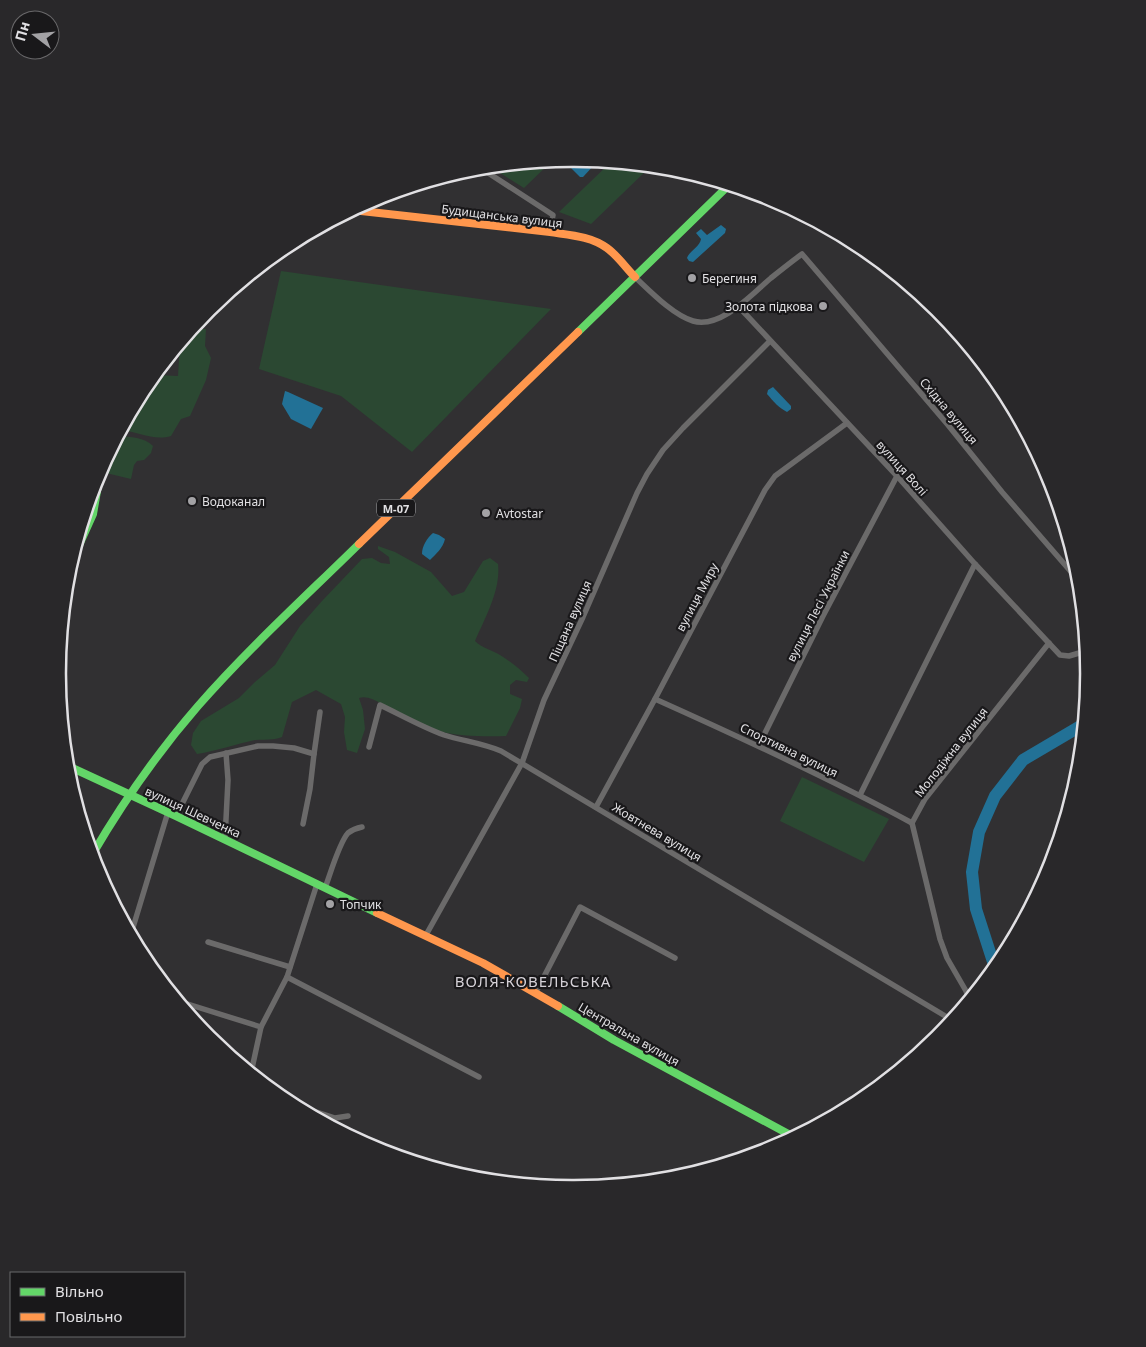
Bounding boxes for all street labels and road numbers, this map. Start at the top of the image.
street label: Будищанська вулиця [441,200,563,232]
street label: Східна вулиця [916,374,982,448]
street label: вулиця Волі [873,437,931,499]
road number: М-07 [377,499,415,516]
street label: вулиця Лесі Українки [782,547,854,665]
street label: вулиця Миру [672,559,723,634]
street label: Піщана вулиця [544,578,596,664]
street label: Молодіжна вулиця [911,704,991,800]
street label: Спортивна вулиця [737,719,841,781]
street label: вулиця Шевченка [142,782,244,842]
street label: Жовтнева вулиця [609,799,705,865]
street label: Центральна вулиця [575,998,683,1070]

